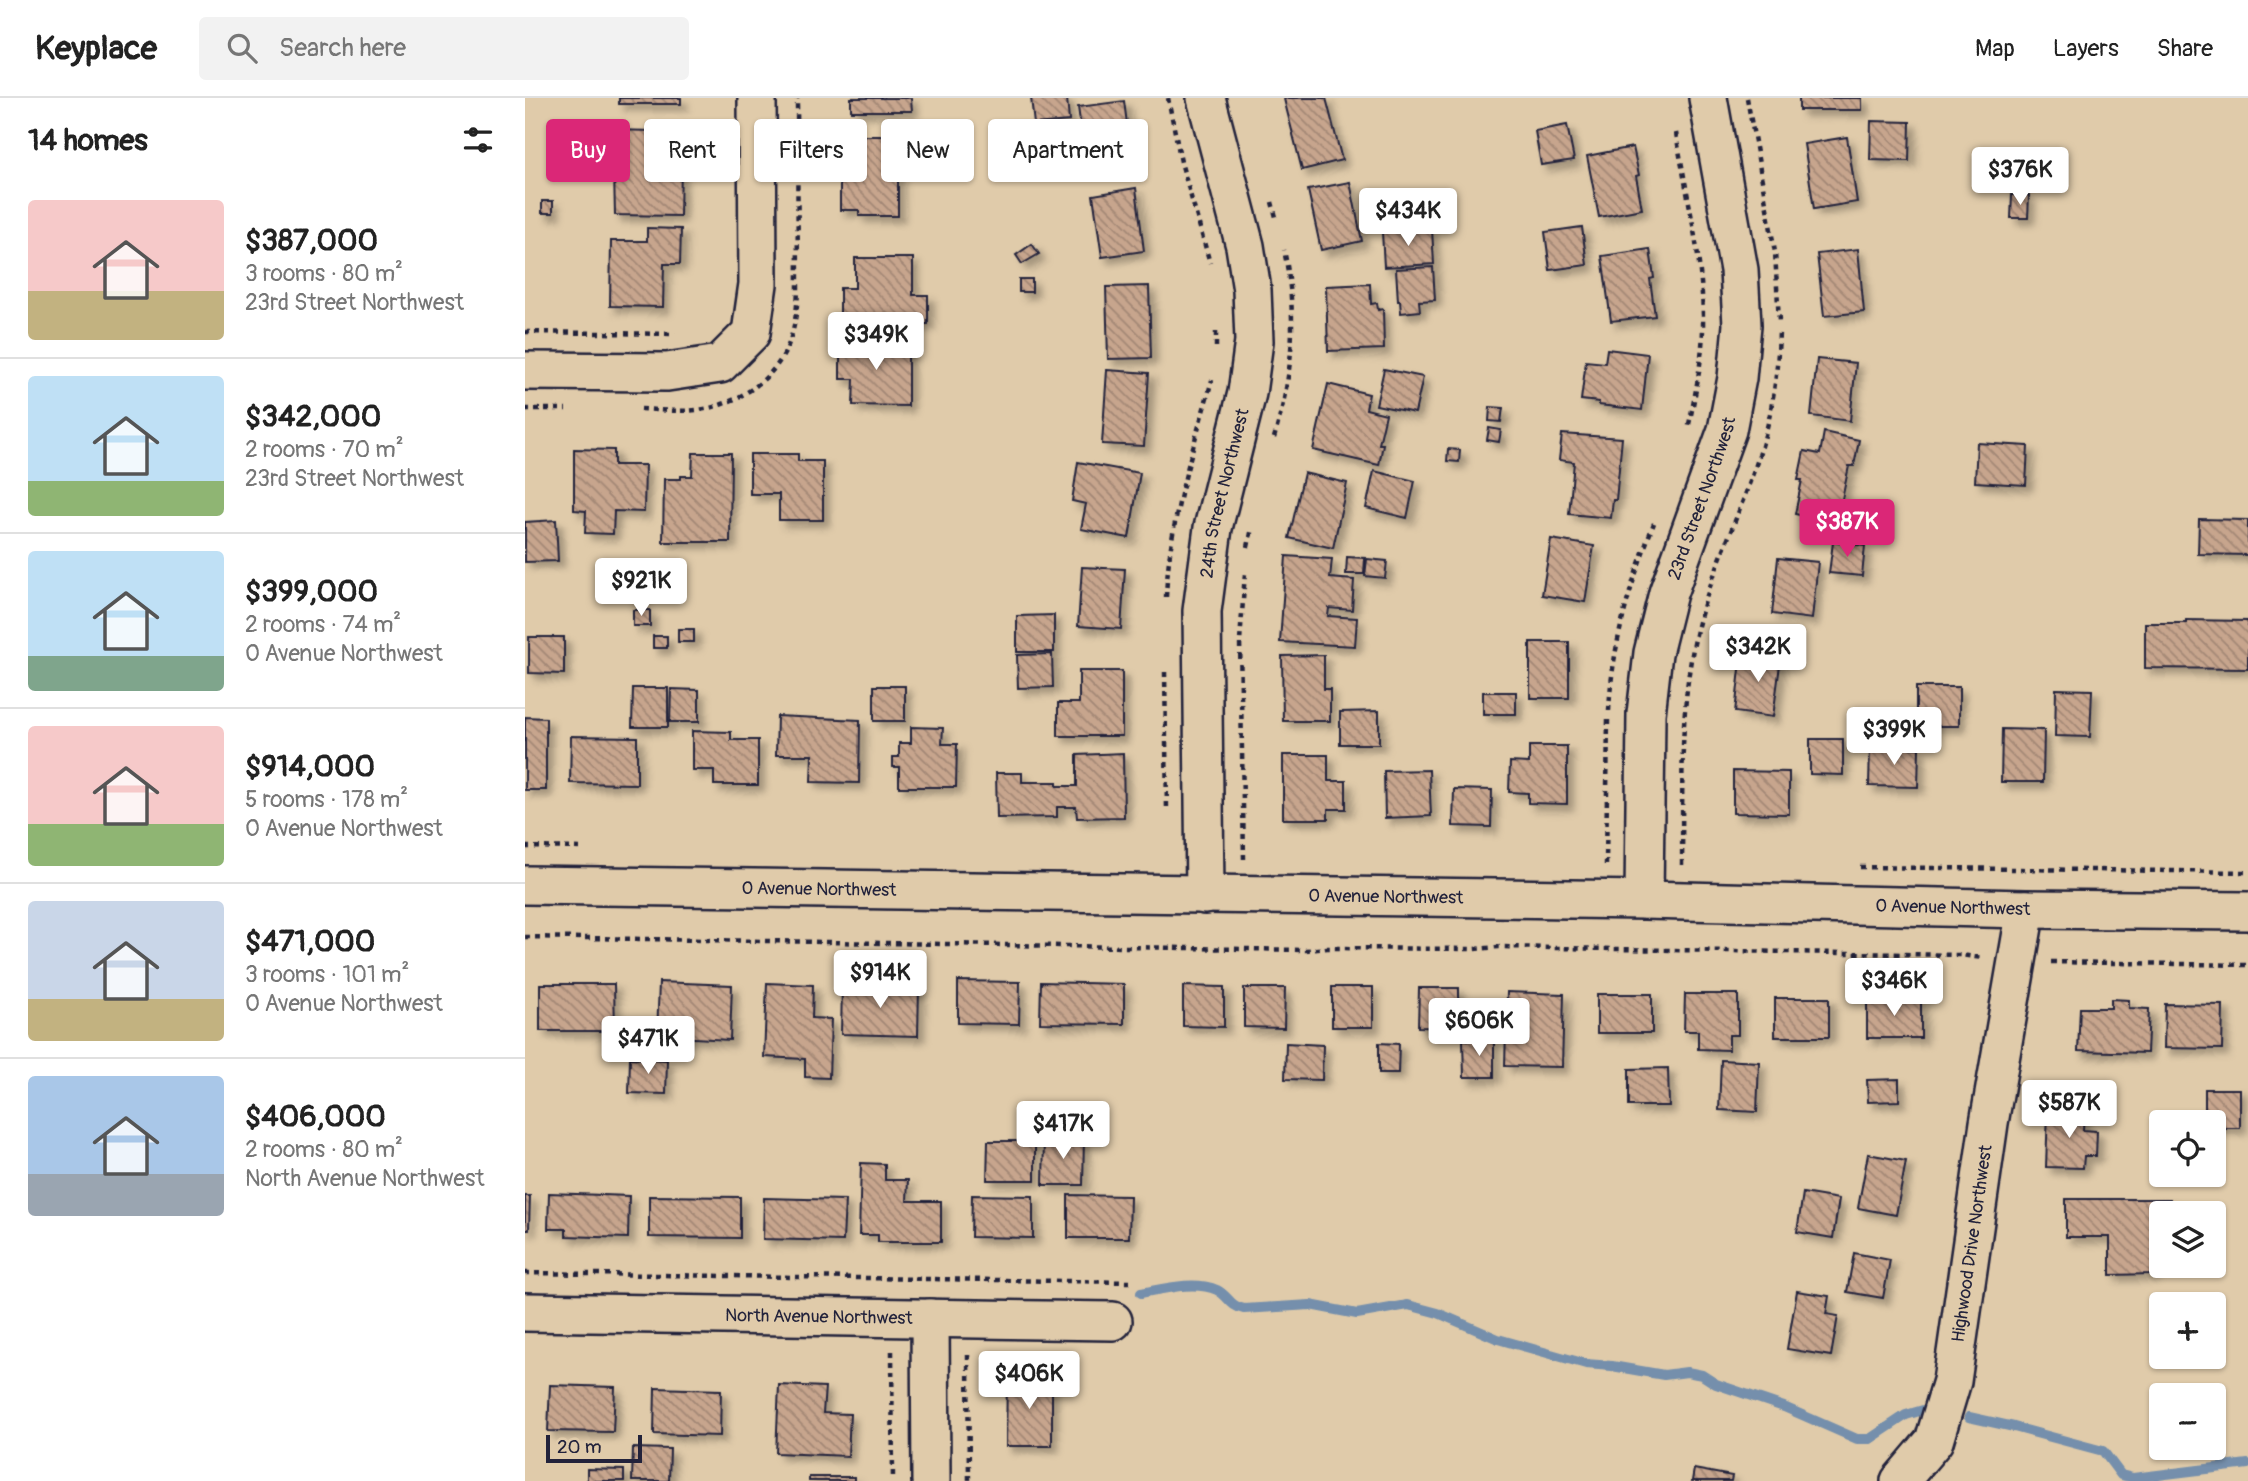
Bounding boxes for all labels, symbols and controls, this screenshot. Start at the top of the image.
search box [199,17,689,80]
text: Keyplace [35,28,157,69]
icon: search [223,29,261,67]
text: Search here [279,32,406,64]
text: Map [1975,34,2015,63]
text: Layers [2053,34,2119,63]
text: Share [2157,34,2213,63]
chip: Buy [546,119,630,182]
chip: Rent [644,119,740,182]
chip: Filters [754,119,867,182]
chip: New [881,119,974,182]
chip: Apartment [988,119,1148,182]
icon: filters [459,121,497,159]
text: 14 homes [28,122,148,159]
pin: $376K [1971,148,2069,207]
text: $376K [1988,155,2052,184]
pin: $434K [1359,188,1457,248]
text: $434K [1375,196,1441,225]
text: $387,000 [245,222,378,259]
icon: home [84,228,168,312]
text: 3 rooms · 80 m² [245,259,403,288]
text: 23rd Street Northwest [245,288,464,317]
pin: $349K [827,313,925,372]
text: $349K [844,320,908,349]
text: $342,000 [245,398,381,435]
icon: home [84,404,168,488]
street label: 24th Street Northwest [1195,405,1255,580]
street label: 23rd Street Northwest [1663,414,1741,583]
text: 2 rooms · 70 m² [245,435,404,464]
text: 23rd Street Northwest [245,464,464,493]
pin: $387K [1798,500,1896,559]
text: $387K [1816,507,1878,536]
pin: $921K [592,559,690,618]
text: $921K [611,566,671,595]
text: $399,000 [245,573,378,610]
icon: home [84,579,168,663]
text: 2 rooms · 74 m² [245,610,401,639]
pin: $342K [1709,624,1807,684]
text: $342K [1725,632,1791,661]
text: O Avenue Northwest [245,639,443,668]
pin: $399K [1845,708,1943,767]
text: $399K [1863,715,1925,744]
text: $914,000 [245,748,375,785]
icon: home [84,754,168,838]
text: 5 rooms · 178 m² [245,785,408,814]
text: O Avenue Northwest [245,814,443,843]
street label: O Avenue Northwest [741,877,897,902]
street label: O Avenue Northwest [1308,885,1464,910]
street label: O Avenue Northwest [1875,894,2031,921]
text: $471,000 [245,923,375,960]
icon: home [84,929,168,1013]
pin: $914K [831,950,929,1010]
text: $914K [850,958,910,987]
pin: $346K [1845,958,1943,1018]
text: 3 rooms · 101 m² [245,960,409,989]
text: $346K [1861,966,1927,995]
text: O Avenue Northwest [245,989,443,1018]
pin: $606K [1430,998,1528,1058]
text: $606K [1445,1006,1513,1035]
pin: $471K [599,1016,697,1076]
text: $471K [618,1024,678,1053]
pin: $587K [2020,1080,2118,1140]
text: $587K [2038,1088,2100,1117]
text: $406,000 [245,1098,386,1135]
pin: $417K [1014,1102,1112,1161]
icon: home [84,1104,168,1188]
text: $417K [1033,1109,1093,1138]
map controls [2149,1110,2226,1460]
button: locate [2149,1110,2226,1187]
text: 2 rooms · 80 m² [245,1135,403,1164]
street label: Highwood Drive Northwest [1947,1143,1998,1344]
text: North Avenue Northwest [245,1164,484,1193]
button: layers [2149,1201,2226,1278]
button: + [2149,1292,2226,1369]
street label: North Avenue Northwest [725,1304,914,1330]
pin: $406K [980,1352,1078,1411]
text: $406K [995,1359,1063,1388]
button: − [2149,1383,2226,1460]
scale bar [546,1432,642,1464]
text: 20 m [557,1435,602,1459]

